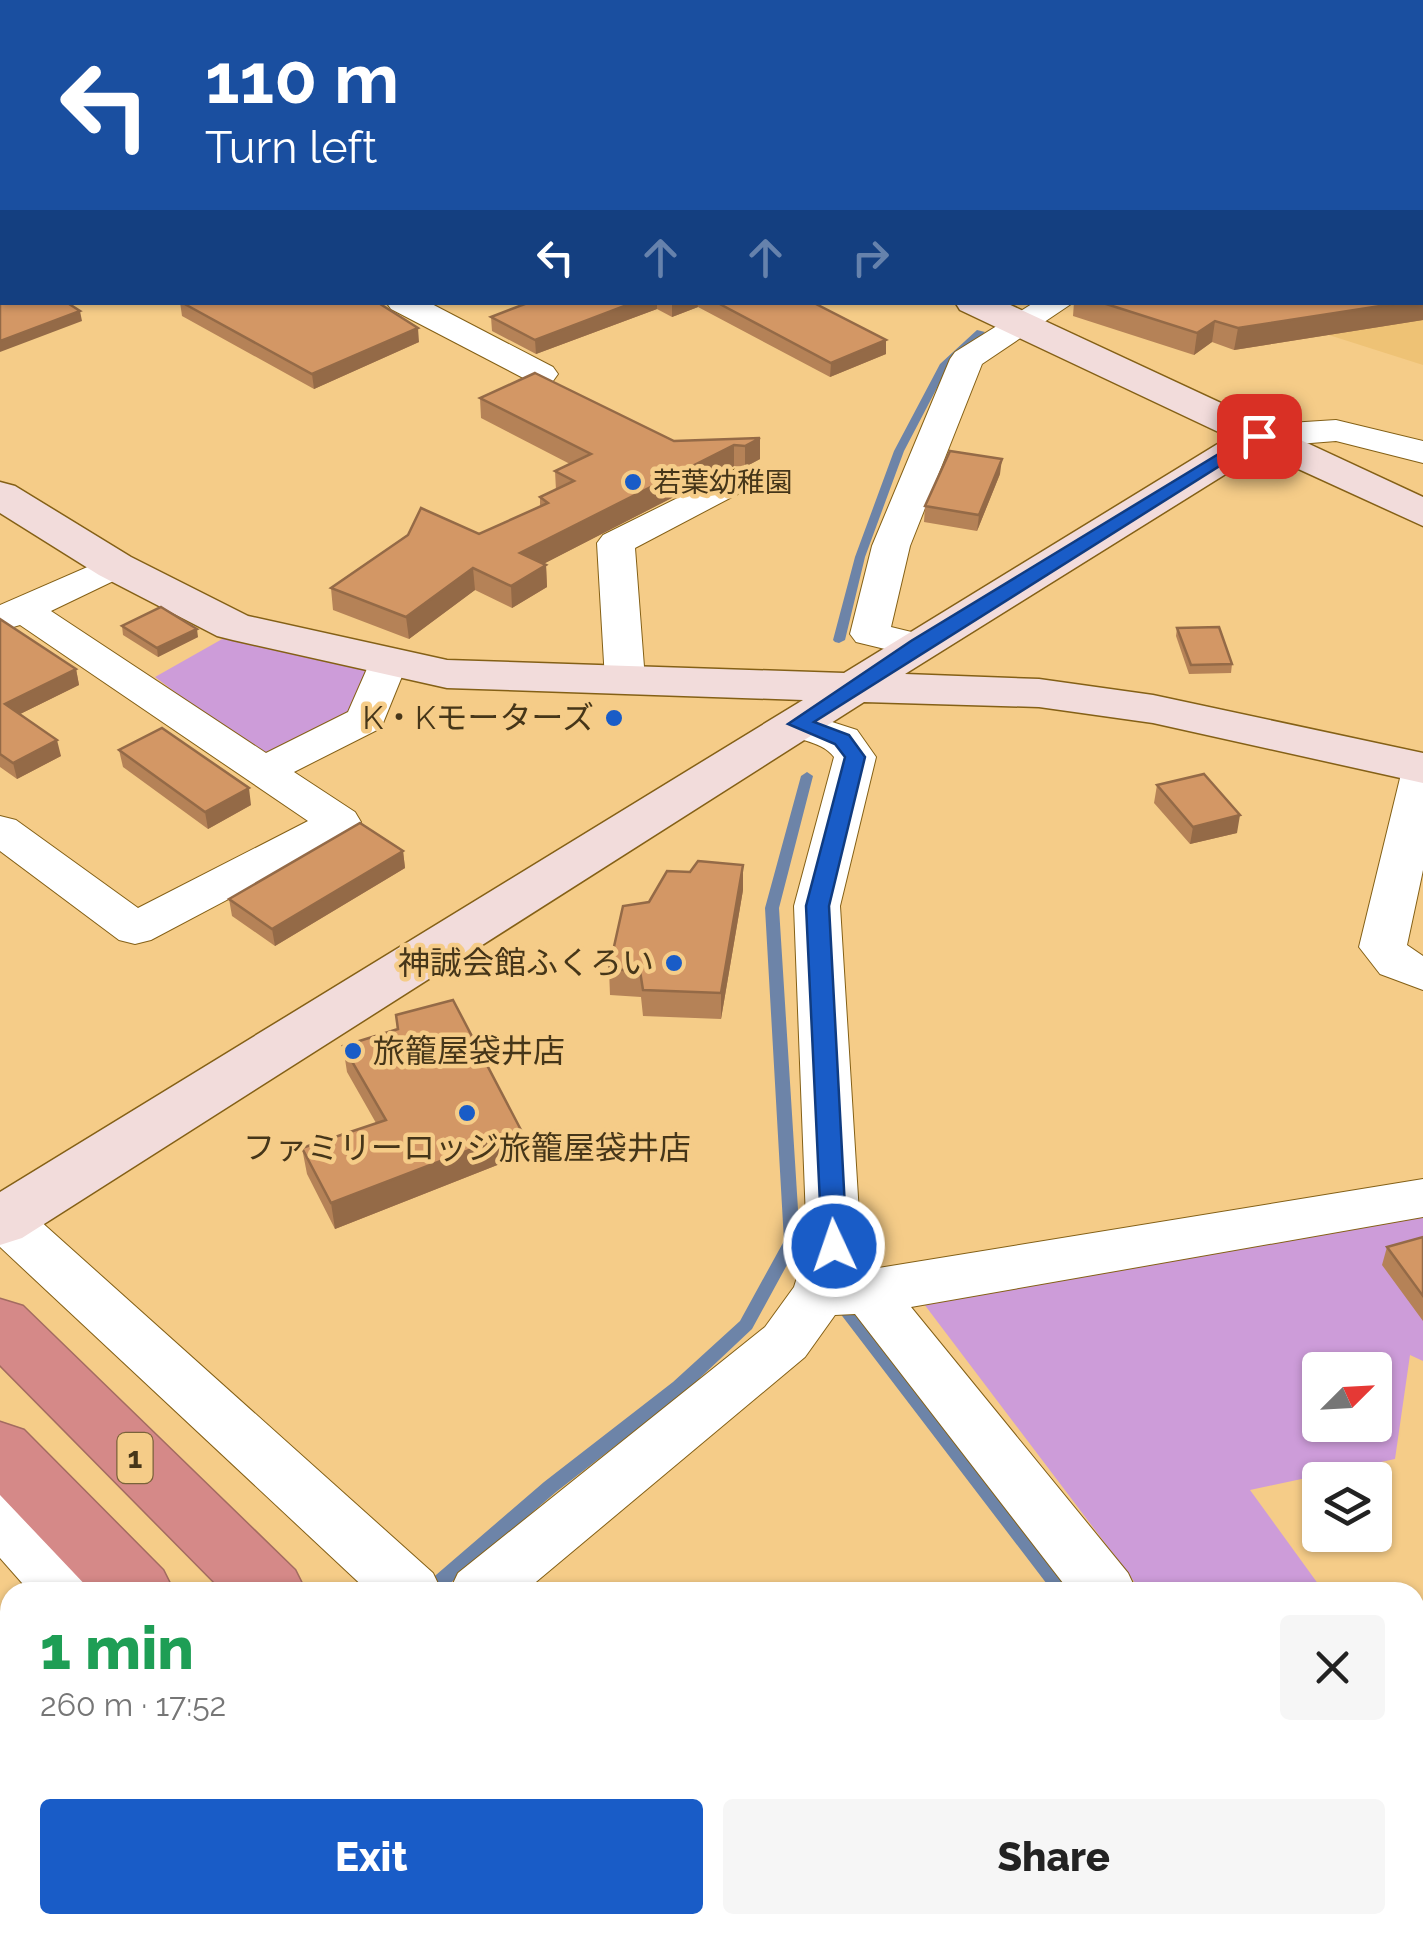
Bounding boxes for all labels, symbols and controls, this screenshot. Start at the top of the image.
text: 110 m [205,37,399,119]
icon: left [40,40,170,170]
text: Turn left [205,121,377,174]
icon: left [528,230,583,285]
icon: ahead [633,230,688,285]
icon: ahead [738,230,793,285]
icon: right [843,230,898,285]
pin [1217,394,1302,479]
icon: arrive [1232,409,1287,464]
place label: 若葉幼稚園 [653,466,793,499]
marker: 若葉幼稚園 [622,471,644,493]
place label: K・Kモーターズ [362,699,594,736]
marker: K・Kモーターズ [603,707,625,729]
place label: 神誠会館ふくろい [398,944,654,981]
marker: 神誠会館ふくろい [663,952,685,974]
place label: 旅籠屋袋井店 [373,1032,565,1069]
marker: 旅籠屋袋井店 [342,1040,364,1062]
marker: ファミリーロッジ旅籠屋袋井店 [456,1102,478,1124]
place label: ファミリーロッジ旅籠屋袋井店 [243,1129,691,1166]
position arrow [782,1194,886,1298]
north arrow [1302,1352,1392,1442]
map controls [1302,1352,1392,1552]
road number: 1 [118,1433,152,1483]
button: layers [1302,1462,1392,1552]
text: 1 min [40,1613,194,1683]
button: close [1280,1615,1385,1720]
text: 260 m · 17:52 [40,1686,226,1723]
button: Exit [40,1799,703,1914]
button: Share [723,1799,1385,1914]

